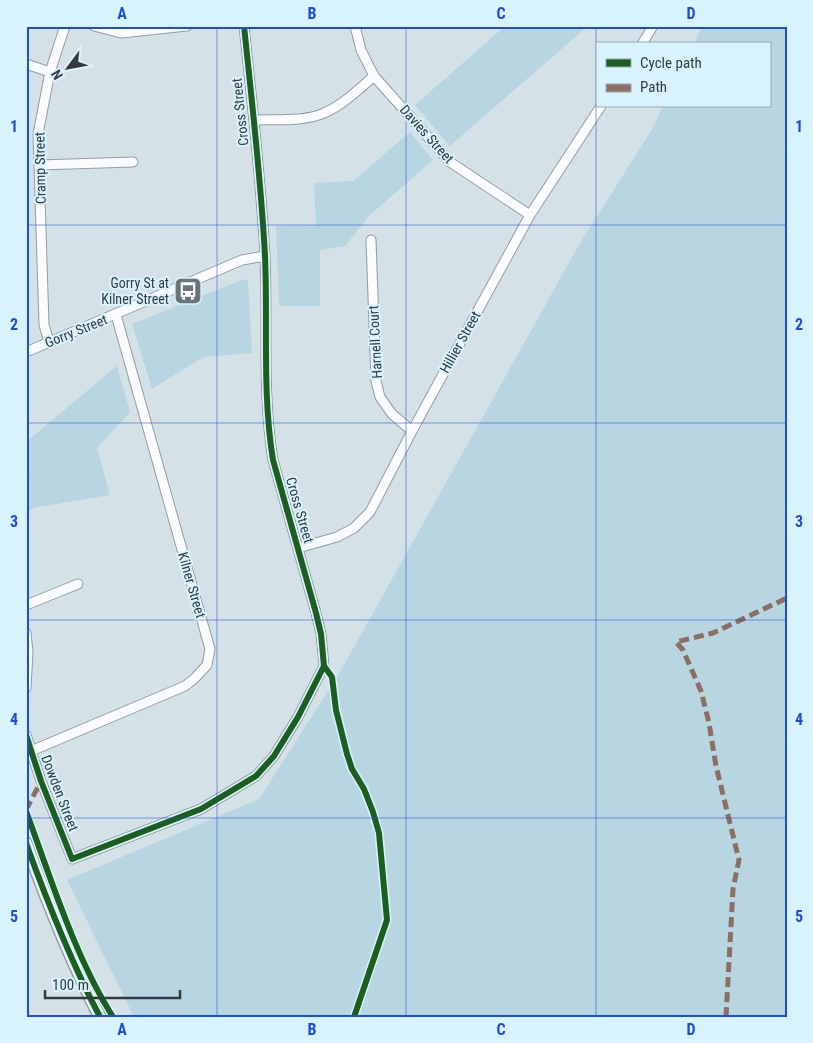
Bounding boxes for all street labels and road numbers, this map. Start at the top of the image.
street label: Cross Street [228,77,252,147]
street label: Davies Street [397,102,457,166]
street label: Cramp Street [31,132,49,204]
street label: Harnell Court [365,305,385,379]
street label: Hillier Street [436,308,484,376]
street label: Gorry Street [42,311,110,351]
street label: Cross Street [283,475,317,545]
street label: Kilner Street [175,550,209,620]
street label: Dowden Street [38,753,82,833]

